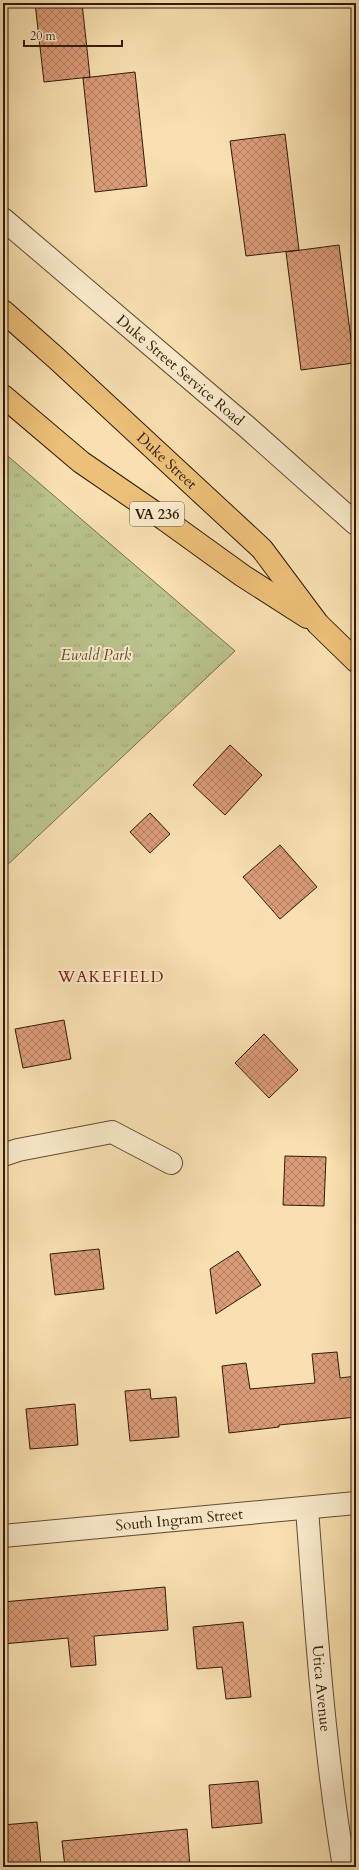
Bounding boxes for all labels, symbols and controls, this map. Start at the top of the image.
scale bar [24,22,122,48]
text: 20 m [30,28,57,44]
street label: Duke Street Service Road [112,310,248,430]
street label: Duke Street [132,428,201,494]
road number: VA 236 [130,502,184,526]
park label: Ewald Park [61,645,132,665]
district label: WAKEFIELD [57,966,164,988]
street label: South Ingram Street [115,1504,244,1535]
street label: Utica Avenue [308,1644,336,1733]

